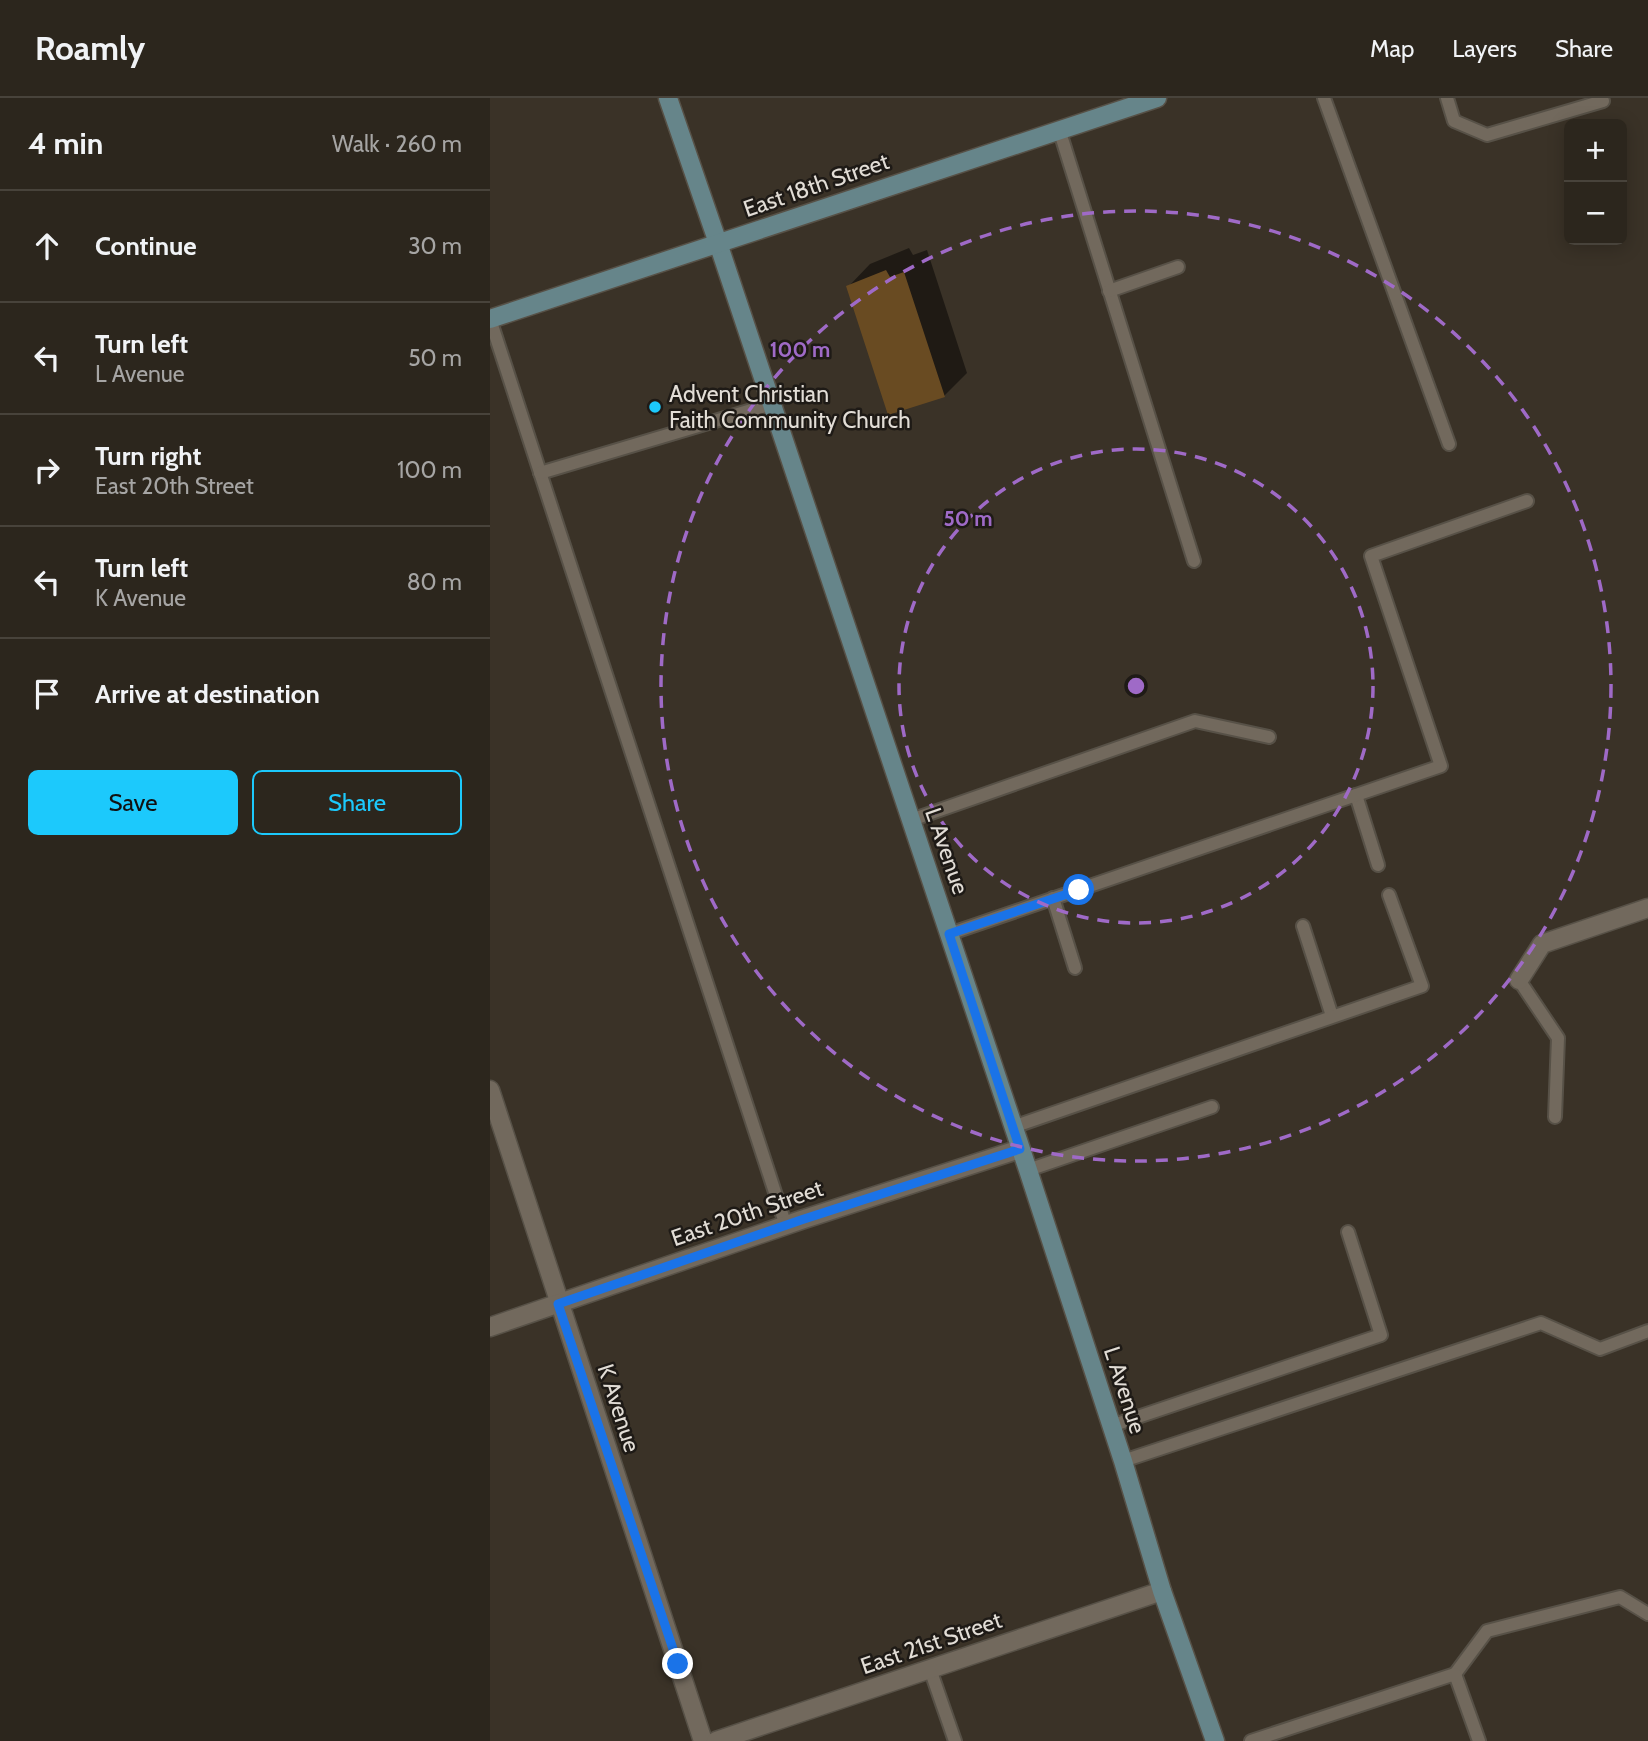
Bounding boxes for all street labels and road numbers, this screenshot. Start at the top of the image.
street label: East 18th Street [740,147,893,223]
street label: L Avenue [919,804,975,898]
street label: East 20th Street [667,1174,827,1252]
street label: L Avenue [1098,1343,1152,1437]
street label: K Avenue [592,1360,646,1456]
street label: East 21st Street [857,1606,1005,1680]

